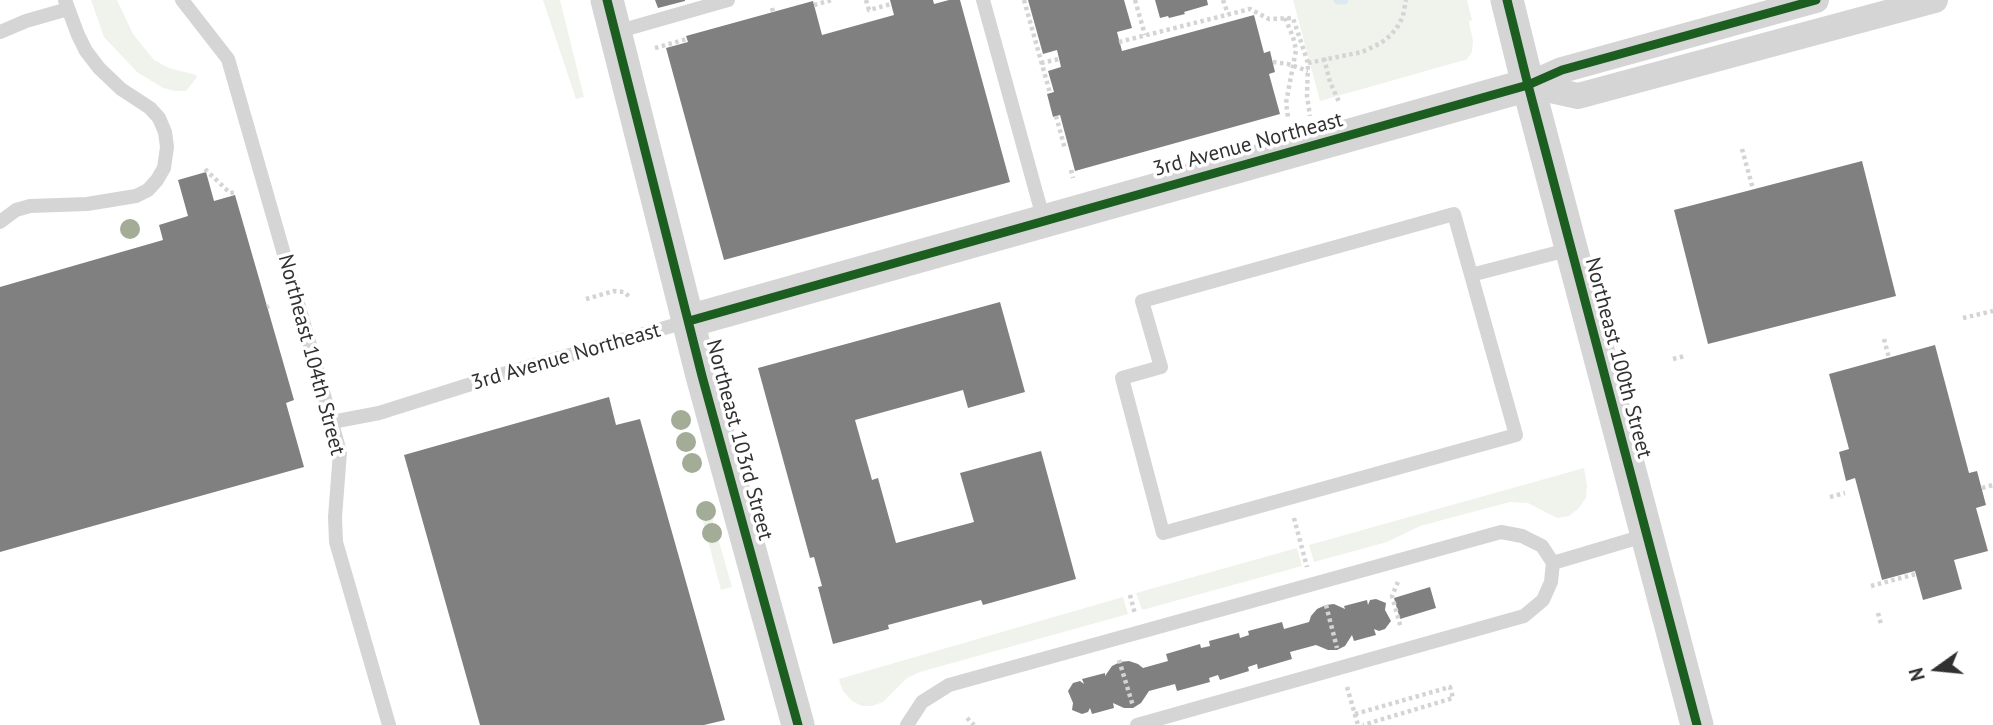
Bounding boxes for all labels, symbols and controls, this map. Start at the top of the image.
street label: 3rd Avenue Northeast [1150,108,1346,182]
street label: Northeast 104th Street [272,252,350,458]
street label: Northeast 100th Street [1579,255,1657,461]
street label: 3rd Avenue Northeast [469,318,663,396]
street label: Northeast 103rd Street [700,337,778,543]
north arrow [1902,634,1972,704]
text: N [1904,665,1930,684]

